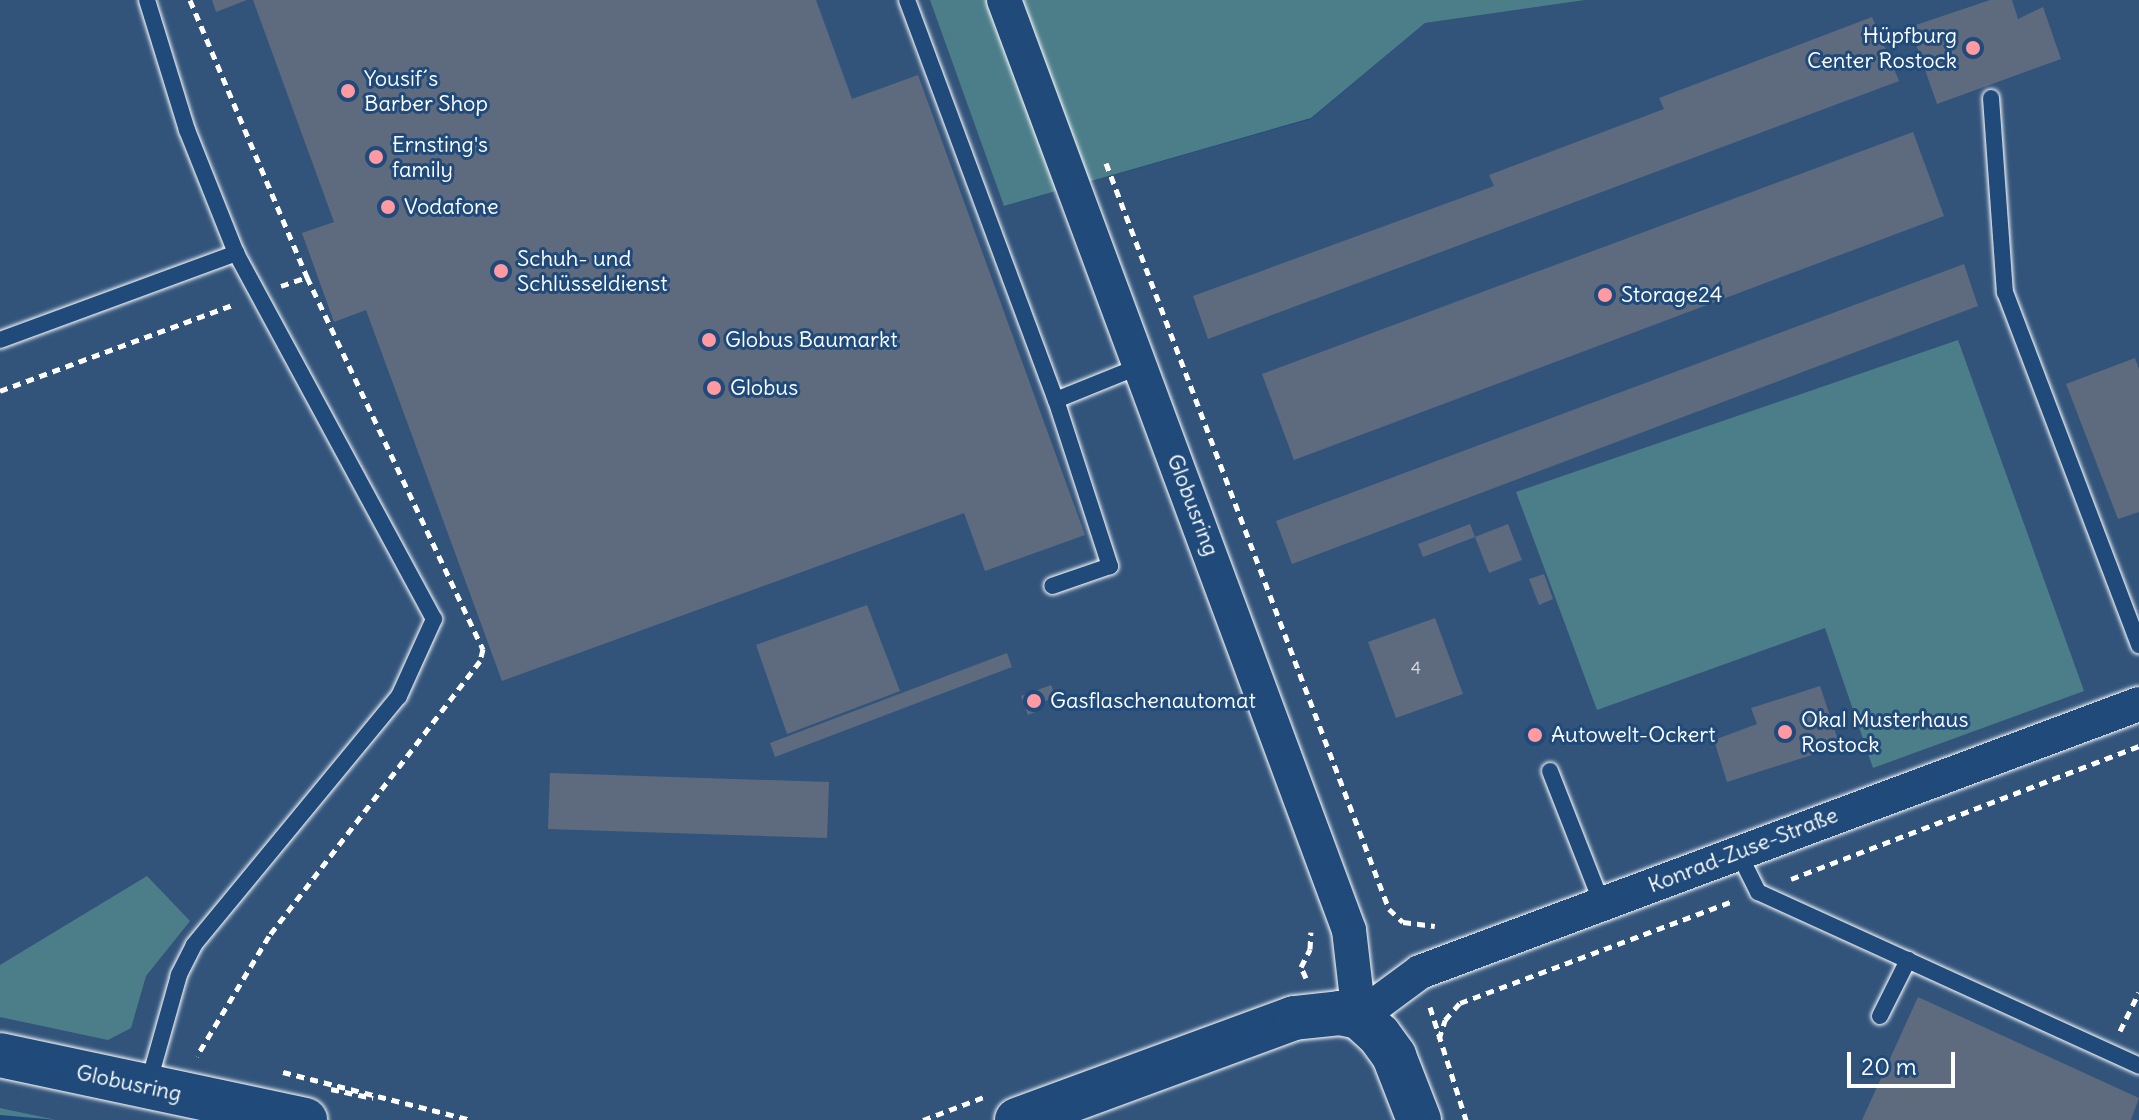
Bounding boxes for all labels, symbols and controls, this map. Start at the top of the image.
place label: Hüpfburg Center Rostock [1807,22,1957,74]
marker: Hüpfburg Center Rostock [1964,39,1982,57]
place label: Yousif´s Barber Shop [364,65,488,116]
marker: Yousif´s Barber Shop [339,82,357,100]
place label: Ernsting's family [392,131,488,182]
marker: Ernsting's family [367,148,385,166]
place label: Vodafone [404,194,499,220]
marker: Vodafone [379,198,397,216]
place label: Schuh- und Schlüsseldienst [517,245,668,296]
marker: Schuh- und Schlüsseldienst [492,262,510,280]
place label: Storage24 [1621,282,1722,308]
marker: Storage24 [1596,286,1614,304]
place label: Globus Baumarkt [725,327,898,353]
marker: Globus Baumarkt [700,331,718,349]
place label: Globus [730,375,798,401]
marker: Globus [705,379,723,397]
street label: Globusring [1161,450,1225,560]
house number: 4 [1411,657,1421,679]
place label: Gasflaschenautomat [1050,688,1256,714]
marker: Gasflaschenautomat [1025,692,1043,710]
place label: Okal Musterhaus Rostock [1801,706,1968,758]
place label: Autowelt-Ockert [1551,722,1716,748]
marker: Okal Musterhaus Rostock [1776,723,1794,741]
marker: Autowelt-Ockert [1526,726,1544,744]
street label: Konrad-Zuse-Straße [1644,802,1842,898]
scale bar [1851,1036,1959,1086]
text: 20 m [1861,1051,1917,1081]
street label: Globusring [74,1059,184,1107]

